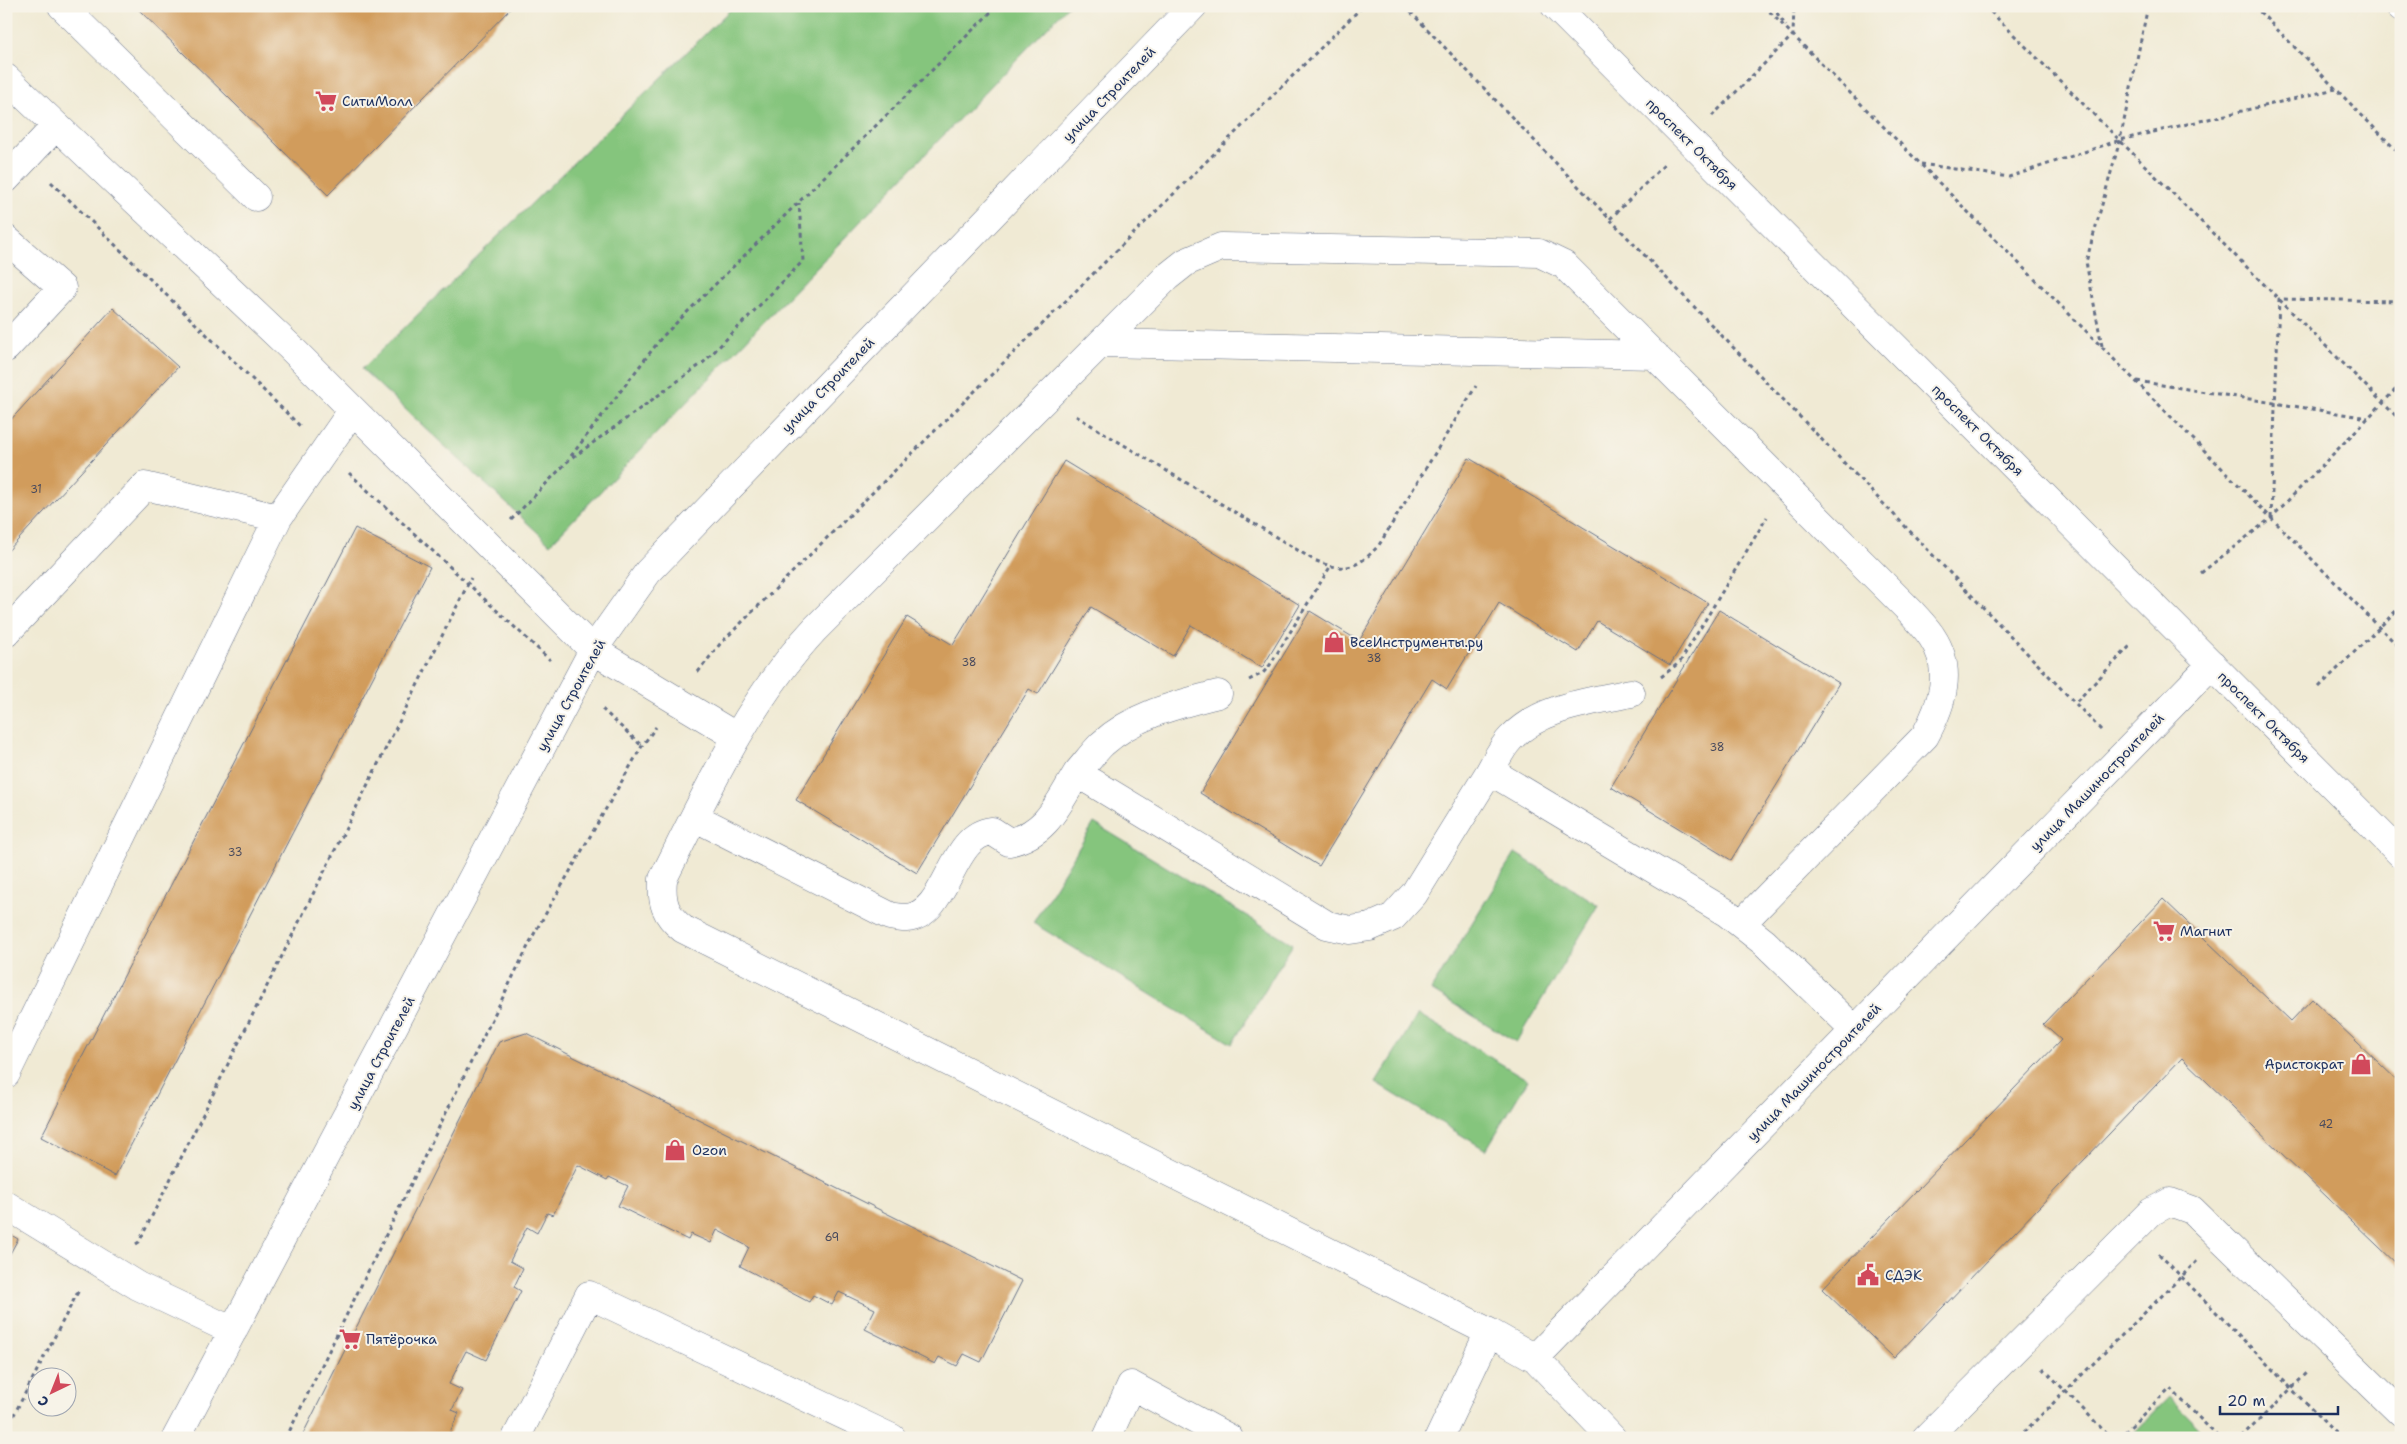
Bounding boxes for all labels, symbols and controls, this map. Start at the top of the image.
street label: улица Строителей [1059,42,1159,146]
supermarket icon: СитиМолл [313,88,339,114]
place label: СитиМолл [342,92,413,110]
street label: проспект Октября [1642,94,1742,194]
street label: улица Строителей [778,333,878,437]
street label: проспект Октября [1928,380,2028,480]
house number: 31 [30,482,42,497]
shop icon: ВсеИнструменты.ру [1321,629,1347,655]
place label: ВсеИнструменты.ру [1350,633,1483,651]
street label: улица Строителей [533,636,609,754]
house number: 38 [1366,651,1382,666]
house number: 38 [961,655,977,670]
street label: проспект Октября [2214,667,2314,767]
street label: улица Машиностроителей [2026,709,2168,855]
house number: 38 [1709,740,1725,755]
house number: 33 [228,845,242,860]
supermarket icon: Магнит [2151,918,2177,944]
place label: Магнит [2180,922,2233,940]
street label: улица Строителей [343,993,419,1113]
street label: улица Машиностроителей [1743,999,1885,1145]
shop icon: Аристократ [2348,1051,2374,1077]
place label: Аристократ [2264,1055,2345,1073]
house number: 42 [2319,1117,2333,1132]
shop icon: Ozon [662,1137,688,1163]
place label: Ozon [692,1141,727,1159]
house number: 69 [825,1230,839,1245]
public building icon: СДЭК [1855,1262,1881,1288]
place label: СДЭК [1885,1266,1922,1284]
supermarket icon: Пятёрочка [337,1326,363,1352]
place label: Пятёрочка [366,1330,437,1348]
north arrow [28,1366,78,1416]
scale bar [2220,1384,2337,1416]
text: 20 m [2227,1391,2266,1411]
text: С [34,1392,52,1411]

